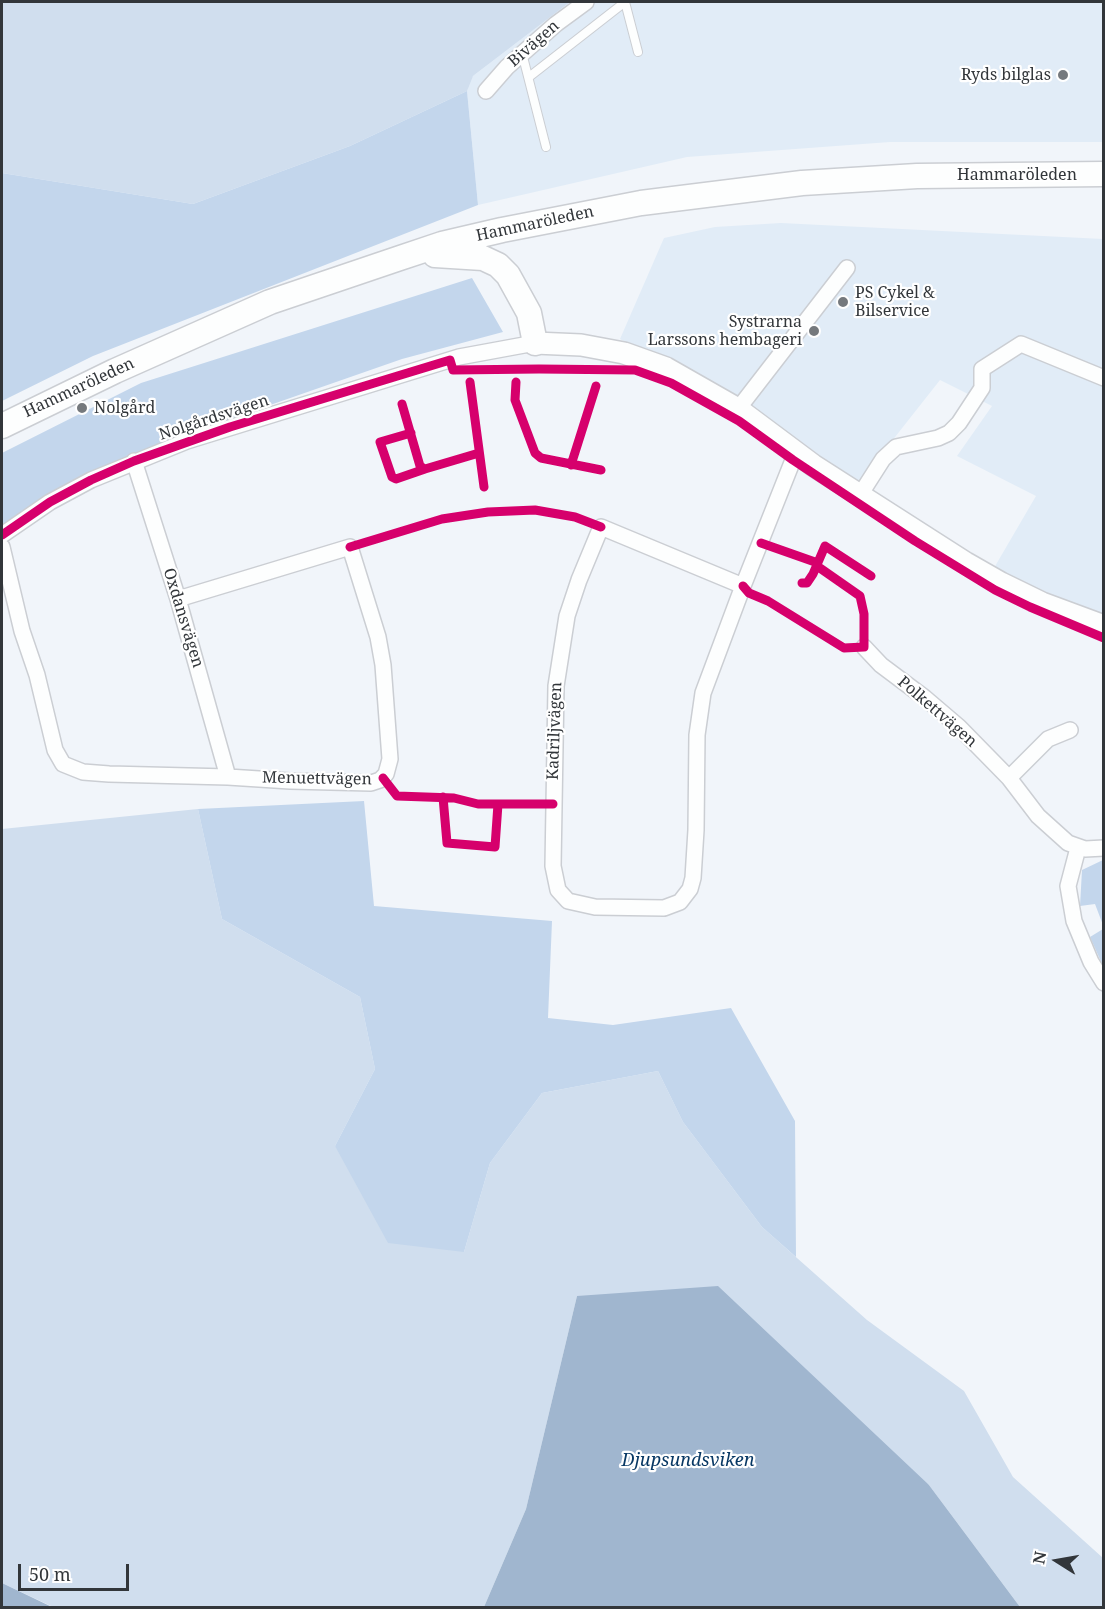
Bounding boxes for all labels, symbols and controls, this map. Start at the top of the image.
street label: Bivägen [505,17,563,71]
place label: Ryds bilglas [961,65,1051,85]
marker: Ryds bilglas [1056,68,1070,82]
street label: Hammaröleden [957,165,1077,185]
street label: Hammaröleden [474,202,596,246]
place label: PS Cykel & Bilservice [855,283,935,321]
marker: PS Cykel & Bilservice [836,295,850,309]
place label: Systrarna Larssons hembageri [648,312,802,350]
marker: Systrarna Larssons hembageri [807,324,821,338]
street label: Hammaröleden [21,354,137,422]
street label: Nolgårdsvägen [157,391,271,445]
place label: Nolgård [94,398,155,418]
marker: Nolgård [75,401,89,415]
street label: Oxdansvägen [159,566,207,670]
street label: Polkettvägen [894,672,980,752]
street label: Kadriljvägen [544,682,566,780]
street label: Menuettvägen [262,768,372,790]
water label: Djupsundsviken [622,1450,754,1472]
north arrow [1027,1531,1087,1591]
text: N [1027,1549,1051,1566]
scale bar [21,1552,132,1590]
text: 50 m [29,1562,71,1586]

